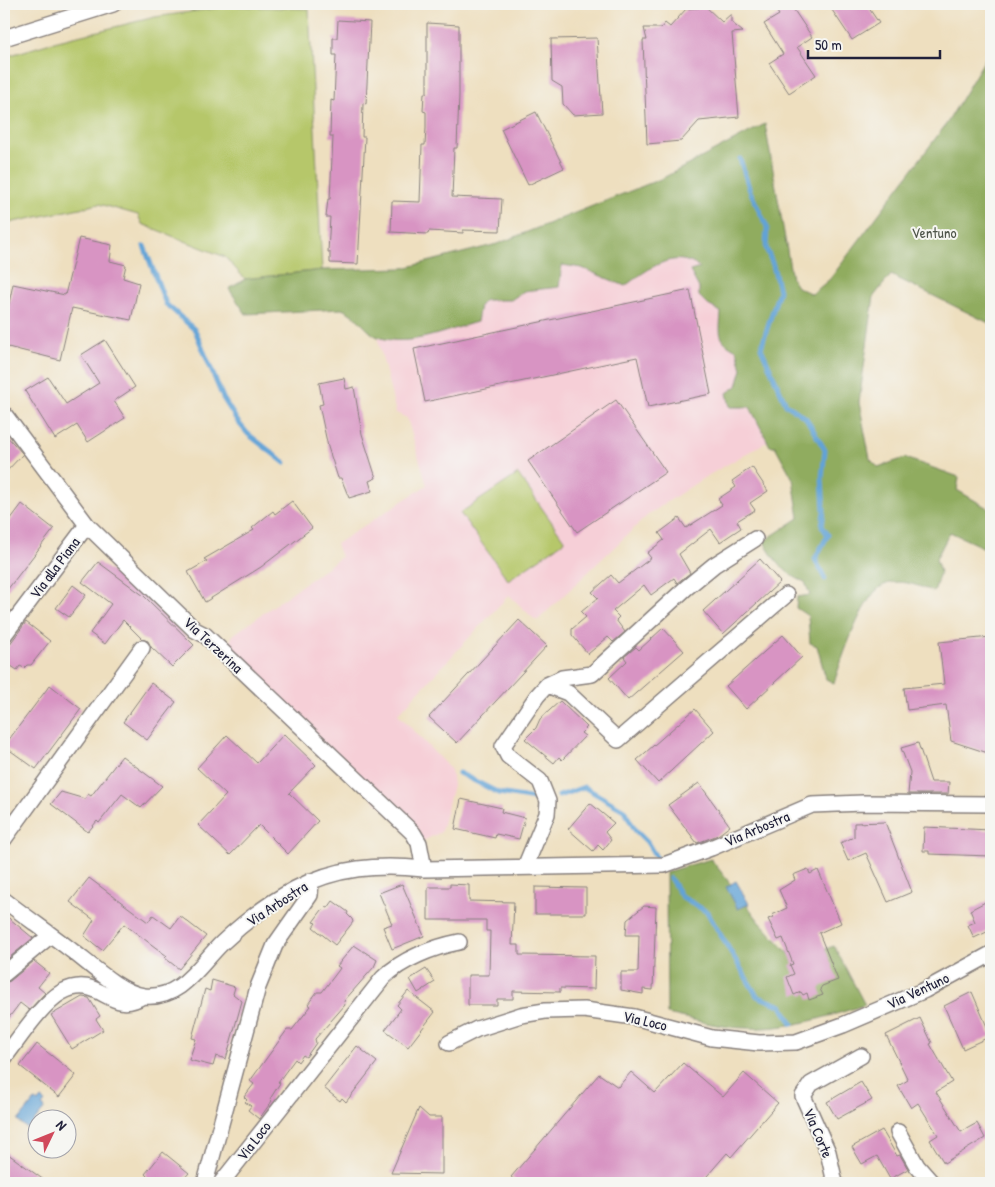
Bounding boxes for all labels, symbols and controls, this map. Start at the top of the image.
scale bar [808,28,940,60]
text: 50 m [815,34,842,55]
park label: Ventuno [911,222,957,243]
street label: Via alla Piana [25,533,85,603]
street label: Via Terzerina [179,612,248,678]
street label: Via Arbostra [721,805,793,852]
street label: Via Arbostra [242,876,311,931]
street label: Via Ventuno [883,967,952,1014]
street label: Via Loco [621,1005,669,1036]
street label: Via Corte [799,1105,838,1161]
north arrow [28,1110,78,1160]
text: N [52,1116,72,1134]
street label: Via Loco [232,1117,276,1165]

